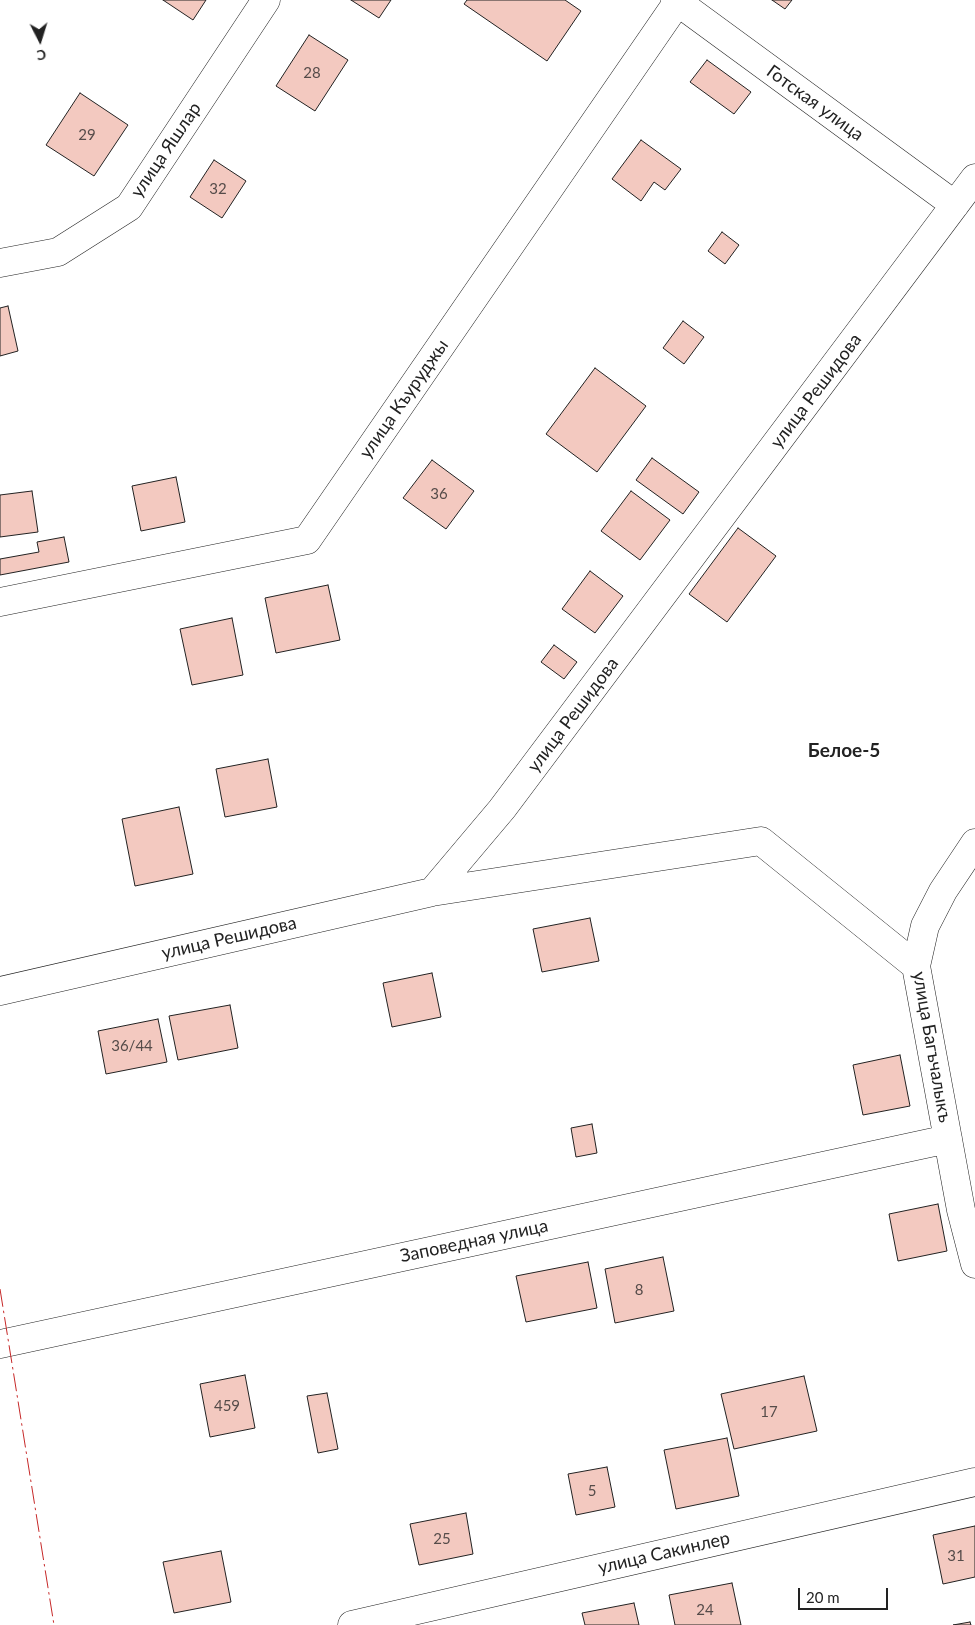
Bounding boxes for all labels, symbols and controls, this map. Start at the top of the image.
north arrow [15,15,65,65]
text: С [36,47,47,64]
street label: Готская улица [762,61,868,145]
house number: 28 [303,64,321,82]
street label: улица Яшлар [126,98,206,202]
house number: 29 [78,126,96,144]
house number: 32 [209,180,227,198]
street label: улица Решидова [766,329,866,453]
street label: улица Къуруджы [355,335,453,463]
house number: 36 [430,485,448,503]
street label: улица Решидова [523,653,623,777]
district label: Белое-5 [808,740,880,762]
street label: улица Решидова [159,912,299,964]
street label: улица Багъчалыкъ [908,970,956,1124]
house number: 36/44 [111,1037,153,1055]
street label: Заповедная улица [398,1215,550,1267]
house number: 8 [635,1281,643,1299]
house number: 459 [214,1397,240,1415]
house number: 17 [760,1403,778,1421]
house number: 5 [588,1482,596,1500]
street label: улица Сакинлер [596,1527,732,1579]
house number: 25 [433,1530,451,1548]
house number: 31 [947,1547,965,1565]
scale bar [800,1578,890,1610]
text: 20 m [806,1588,840,1606]
house number: 24 [696,1601,714,1619]

